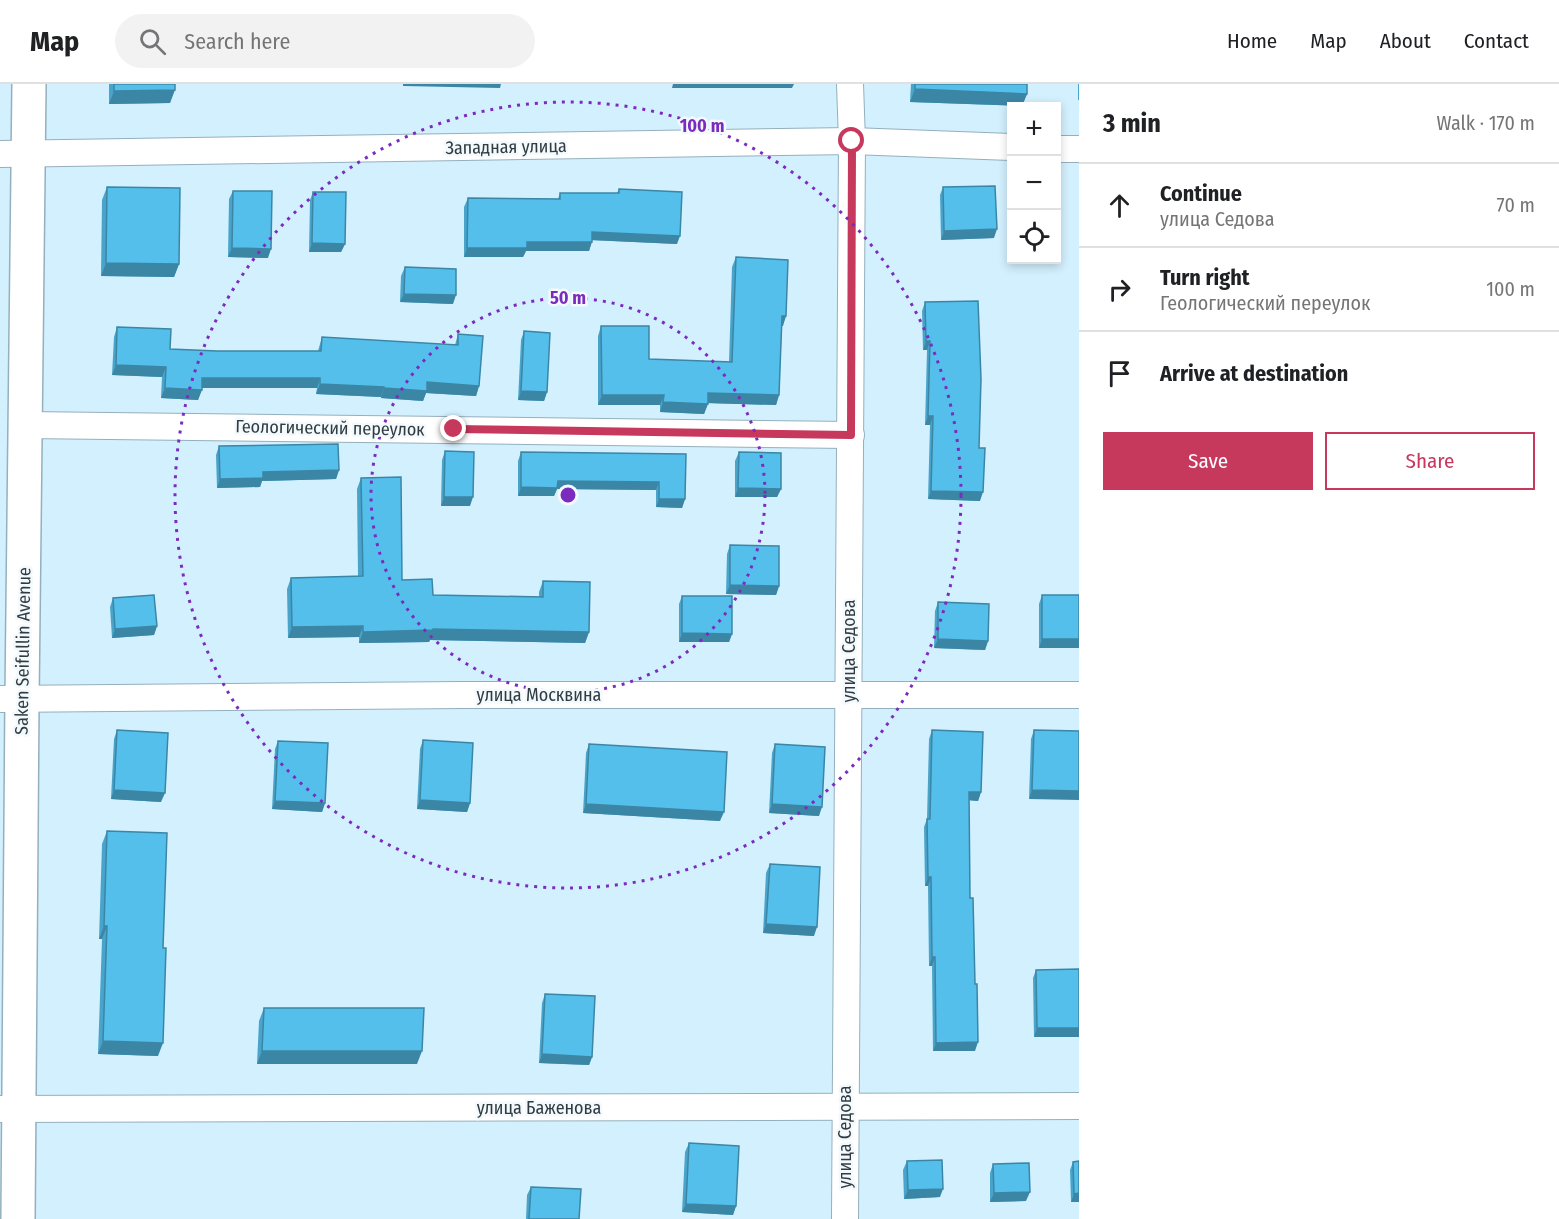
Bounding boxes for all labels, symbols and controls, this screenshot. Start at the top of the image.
search box [115,14,535,68]
text: Map [30,25,79,58]
icon: search [136,25,169,58]
text: Search here [184,28,290,55]
text: Home [1227,28,1277,54]
text: Map [1310,28,1347,54]
text: About [1380,28,1431,54]
text: Contact [1464,28,1529,54]
map controls [1007,102,1061,264]
button: + [1007,102,1061,156]
text: 3 min [1103,108,1161,139]
text: Walk · 170 m [1437,111,1535,135]
text: 100 m [680,115,724,137]
route start [838,127,864,153]
street label: Западная улица [445,135,567,159]
button: − [1007,156,1061,210]
text: Continue [1160,180,1242,207]
icon: ahead [1103,189,1136,222]
text: 70 m [1497,193,1535,217]
text: улица Седова [1160,207,1274,231]
button: locate [1007,210,1061,264]
text: Turn right [1160,264,1249,291]
icon: right [1103,273,1136,306]
text: 100 m [1486,277,1535,301]
text: 50 m [550,287,586,309]
text: Геологический переулок [1160,291,1370,315]
icon: arrive [1103,357,1136,390]
text: Arrive at destination [1160,360,1348,387]
street label: Геологический переулок [235,415,425,441]
route end [440,415,466,441]
button: Save [1103,432,1313,490]
button: Share [1325,432,1535,490]
centre of rings [558,485,578,505]
street label: Saken Seifullin Avenue [11,567,35,735]
street label: улица Седова [838,599,860,703]
street label: улица Москвина [477,684,602,706]
street label: улица Седова [834,1085,856,1189]
street label: улица Баженова [477,1097,601,1119]

